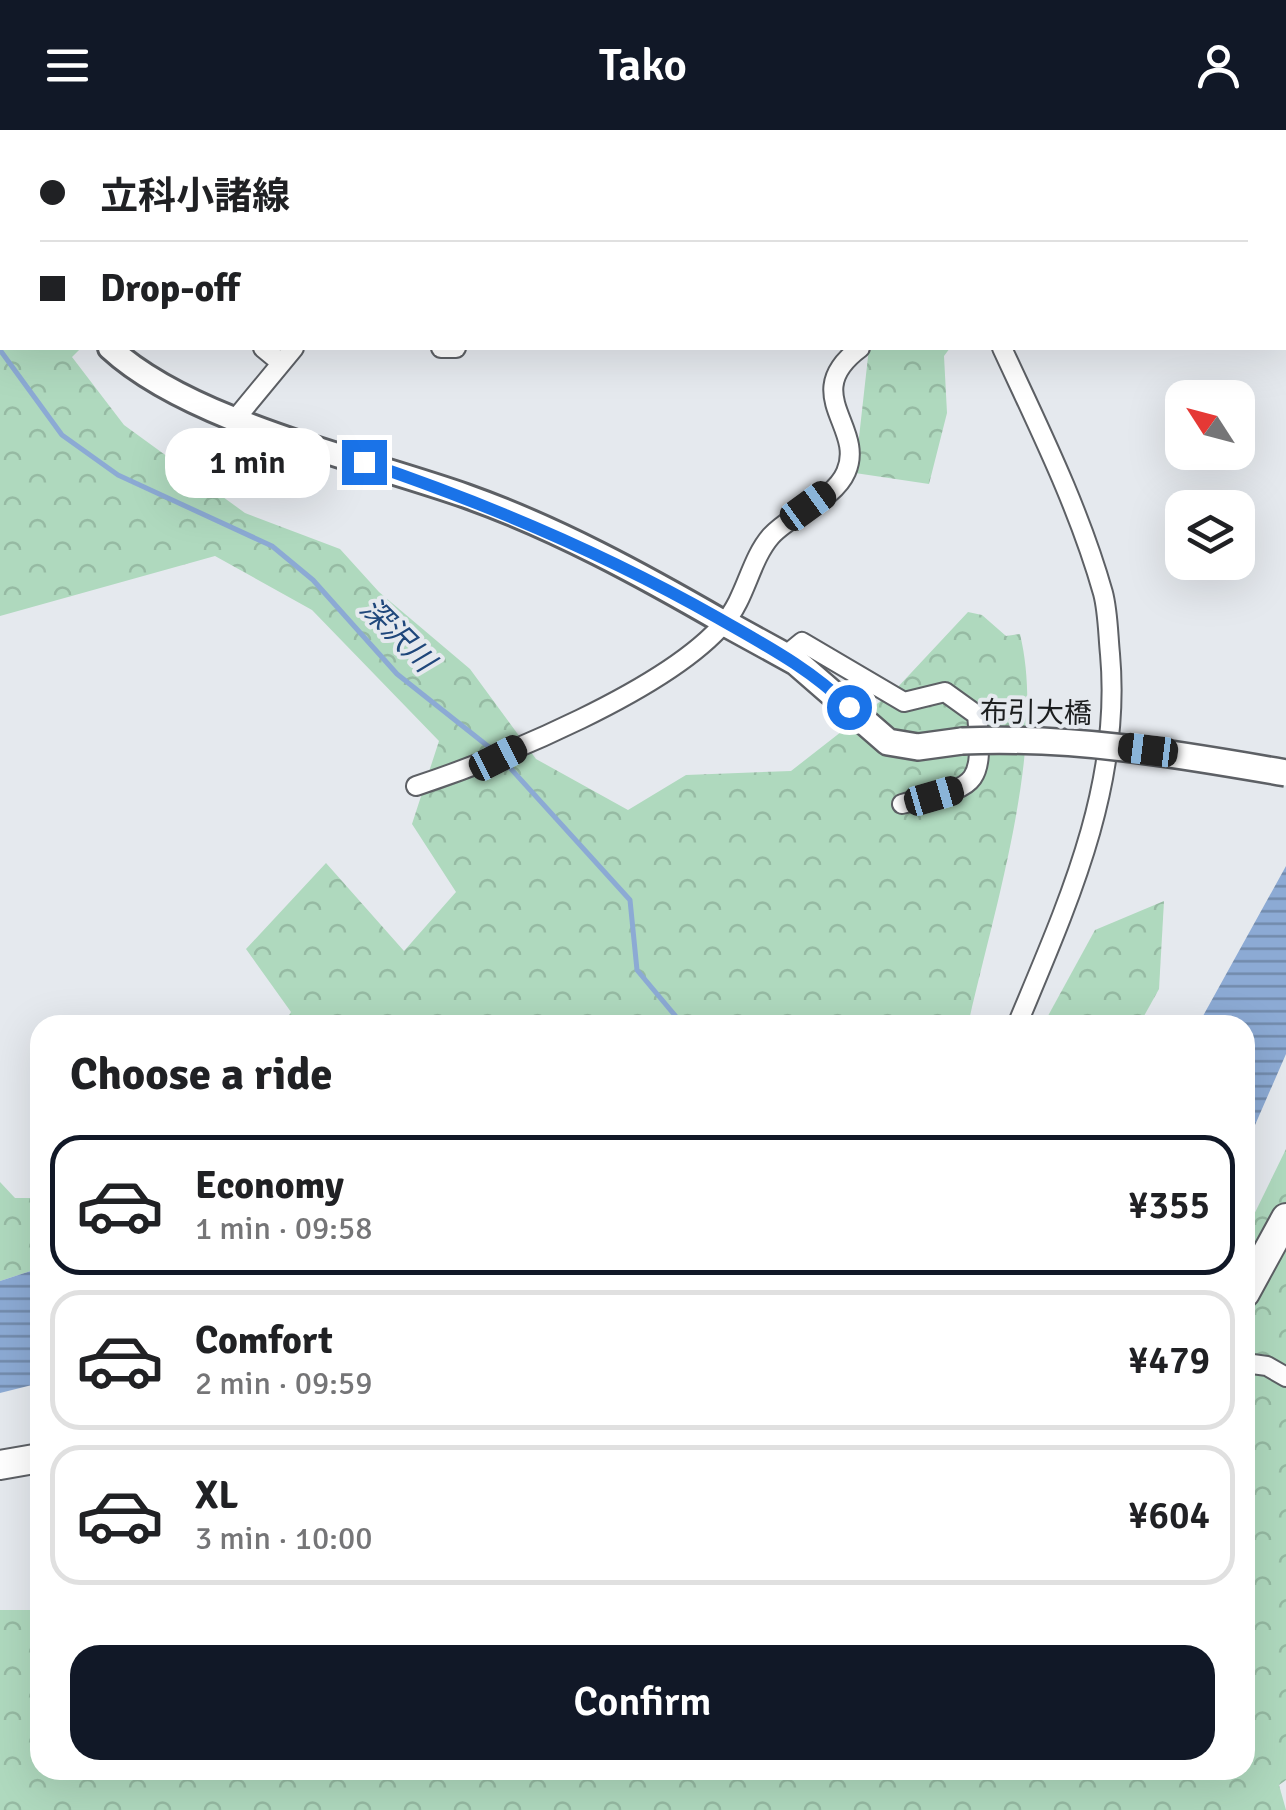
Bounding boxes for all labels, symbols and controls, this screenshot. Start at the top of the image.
icon: menu [40,38,95,93]
text: Tako [599,38,687,93]
icon: person [1191,38,1246,93]
text: 立科小諸線 [100,173,290,220]
text: Drop-off [100,265,240,312]
north arrow [1165,380,1255,470]
map controls [1165,380,1255,580]
callout: 1 min [164,427,329,497]
route end [342,440,387,485]
text: 1 min [209,443,286,482]
car [775,476,841,536]
button: layers [1165,490,1255,580]
water label: 深沢川 [352,590,444,682]
route start [827,685,872,730]
street label: 布引大橋 [980,695,1092,731]
car [464,731,532,785]
car [1116,731,1180,769]
car [901,773,967,819]
text: Choose a ride [70,1047,333,1102]
icon: car [75,1160,165,1250]
text: Economy [195,1162,344,1209]
text: ¥355 [1128,1182,1210,1229]
text: 1 min · 09:58 [195,1209,373,1248]
icon: car [75,1315,165,1405]
text: Comfort [195,1317,333,1364]
text: ¥479 [1128,1337,1210,1384]
text: 2 min · 09:59 [195,1364,373,1403]
icon: car [75,1470,165,1560]
text: XL [195,1472,238,1519]
text: ¥604 [1128,1492,1210,1539]
text: 3 min · 10:00 [195,1519,373,1558]
button: Confirm [70,1645,1215,1760]

